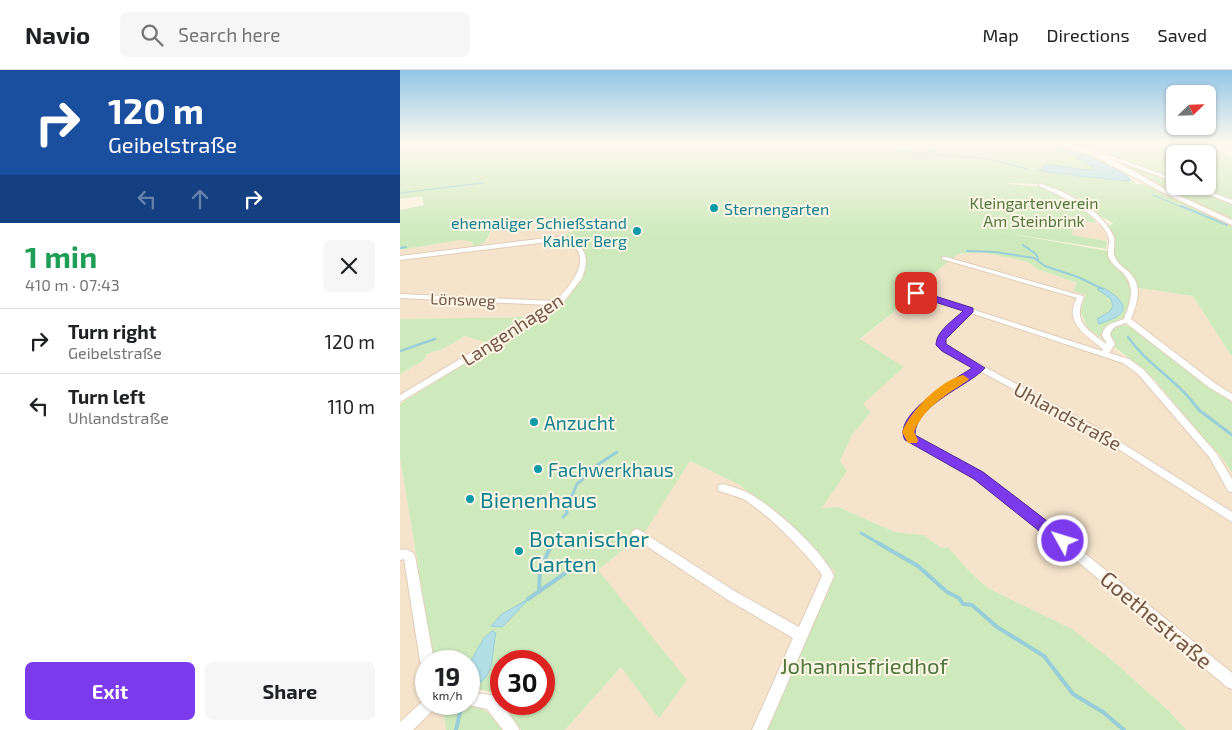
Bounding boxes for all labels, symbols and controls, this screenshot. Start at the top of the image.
search box [120,12,470,57]
text: Navio [25,20,90,49]
icon: search [138,21,166,49]
text: Search here [178,23,280,46]
text: Map [982,24,1019,46]
text: Directions [1047,24,1130,46]
text: Saved [1158,24,1207,46]
north arrow [1166,85,1216,135]
map controls [1166,85,1216,195]
text: 120 m [108,89,204,131]
icon: right [25,90,90,155]
text: Geibelstraße [108,131,237,157]
button: search [1166,145,1216,195]
icon: left [133,185,161,213]
icon: ahead [186,185,214,213]
icon: right [239,185,267,213]
park label: Kleingartenverein Am Steinbrink [969,193,1099,230]
place label: Sternengarten [724,199,829,218]
marker: Sternengarten [708,202,720,214]
place label: ehemaliger Schießstand Kahler Berg [451,213,627,250]
marker: ehemaliger Schießstand Kahler Berg [631,225,643,237]
text: 1 min [25,238,97,274]
button: close [323,240,375,292]
pin [895,272,937,314]
text: 410 m · 07:43 [25,275,120,294]
icon: arrive [902,279,930,307]
street label: Lönsweg [430,288,496,310]
street label: Langenhagen [457,288,567,370]
text: Turn right [68,320,156,343]
icon: right [25,327,53,355]
text: 120 m [324,330,375,353]
text: Geibelstraße [68,343,162,362]
street label: Uhlandstraße [1010,377,1126,455]
text: Turn left [68,385,145,408]
icon: left [25,392,53,420]
text: 110 m [328,395,375,418]
text: Uhlandstraße [68,408,169,427]
place label: Anzucht [544,411,615,434]
marker: Anzucht [528,416,540,428]
place label: Fachwerkhaus [548,458,674,481]
marker: Fachwerkhaus [532,463,544,475]
place label: Bienenhaus [480,486,597,512]
marker: Bienenhaus [464,493,476,505]
position arrow [1036,514,1088,566]
place label: Botanischer Garten [529,525,649,576]
marker: Botanischer Garten [513,545,525,557]
street label: Goethestraße [1096,565,1218,673]
speed limit sign: 30 [490,650,555,715]
park label: Johannisfriedhof [780,652,948,678]
text: 19 [435,661,460,691]
button: Exit [25,662,195,720]
button: Share [205,662,375,720]
text: km/h [433,688,462,702]

